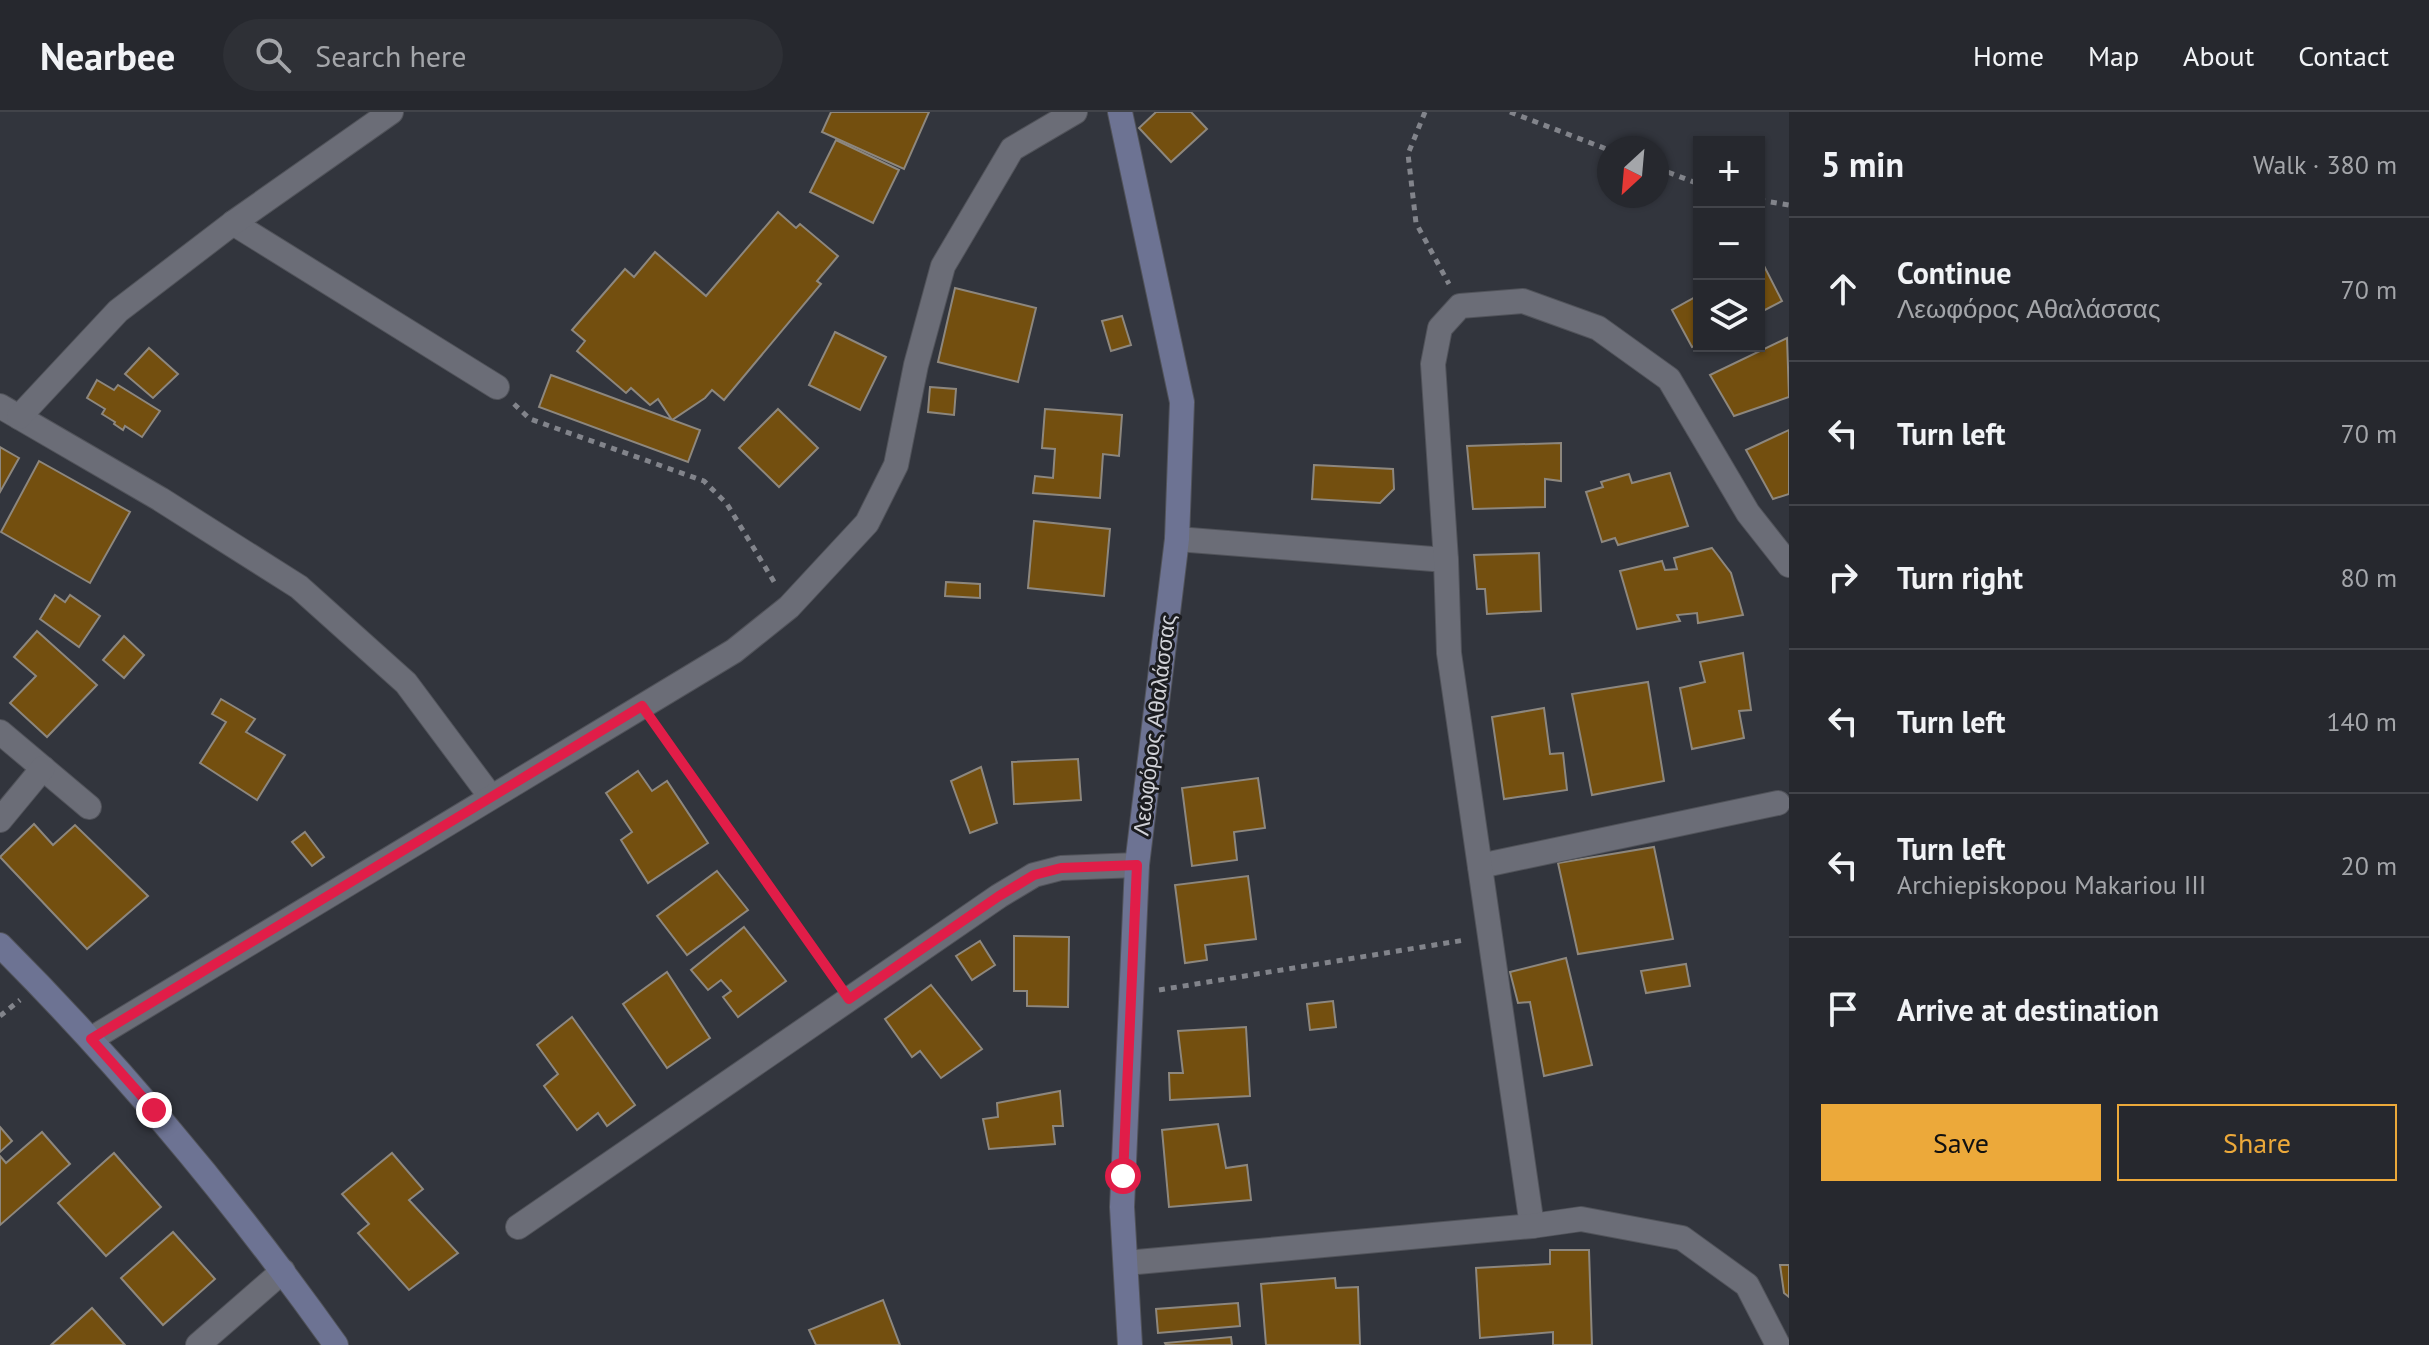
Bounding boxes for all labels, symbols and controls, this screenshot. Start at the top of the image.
search box [223,19,783,91]
text: Nearbee [40,31,175,80]
icon: search [251,33,295,77]
text: Search here [315,36,467,75]
text: Home [1973,37,2044,74]
text: Map [2088,37,2139,74]
text: About [2183,37,2254,74]
text: Contact [2298,37,2389,74]
north arrow [1597,136,1669,208]
map controls [1693,136,1765,352]
button: + [1693,136,1765,208]
text: 5 min [1821,142,1904,186]
text: Walk · 380 m [2253,148,2397,181]
button: − [1693,208,1765,280]
text: Continue [1897,253,2011,292]
icon: ahead [1821,267,1865,311]
text: 70 m [2341,273,2397,306]
button: layers [1693,280,1765,352]
text: Λεωφόρος Αθαλάσσας [1897,292,2160,325]
icon: left [1821,411,1865,455]
text: Turn left [1897,414,2005,453]
text: 70 m [2341,417,2397,450]
icon: right [1821,555,1865,599]
text: Turn right [1897,558,2023,597]
text: 80 m [2341,561,2397,594]
street label: Λεωφόρος Αθαλάσσας [1127,613,1181,837]
icon: left [1821,699,1865,743]
text: Turn left [1897,702,2005,741]
text: 140 m [2326,705,2397,738]
text: Turn left [1897,829,2005,868]
icon: left [1821,843,1865,887]
text: 20 m [2341,849,2397,882]
text: Archiepiskopou Makariou III [1897,868,2206,901]
icon: arrive [1821,987,1865,1031]
text: Arrive at destination [1897,990,2159,1029]
route end [136,1092,172,1128]
button: Save [1821,1104,2101,1181]
button: Share [2117,1104,2397,1181]
route start [1105,1158,1141,1194]

